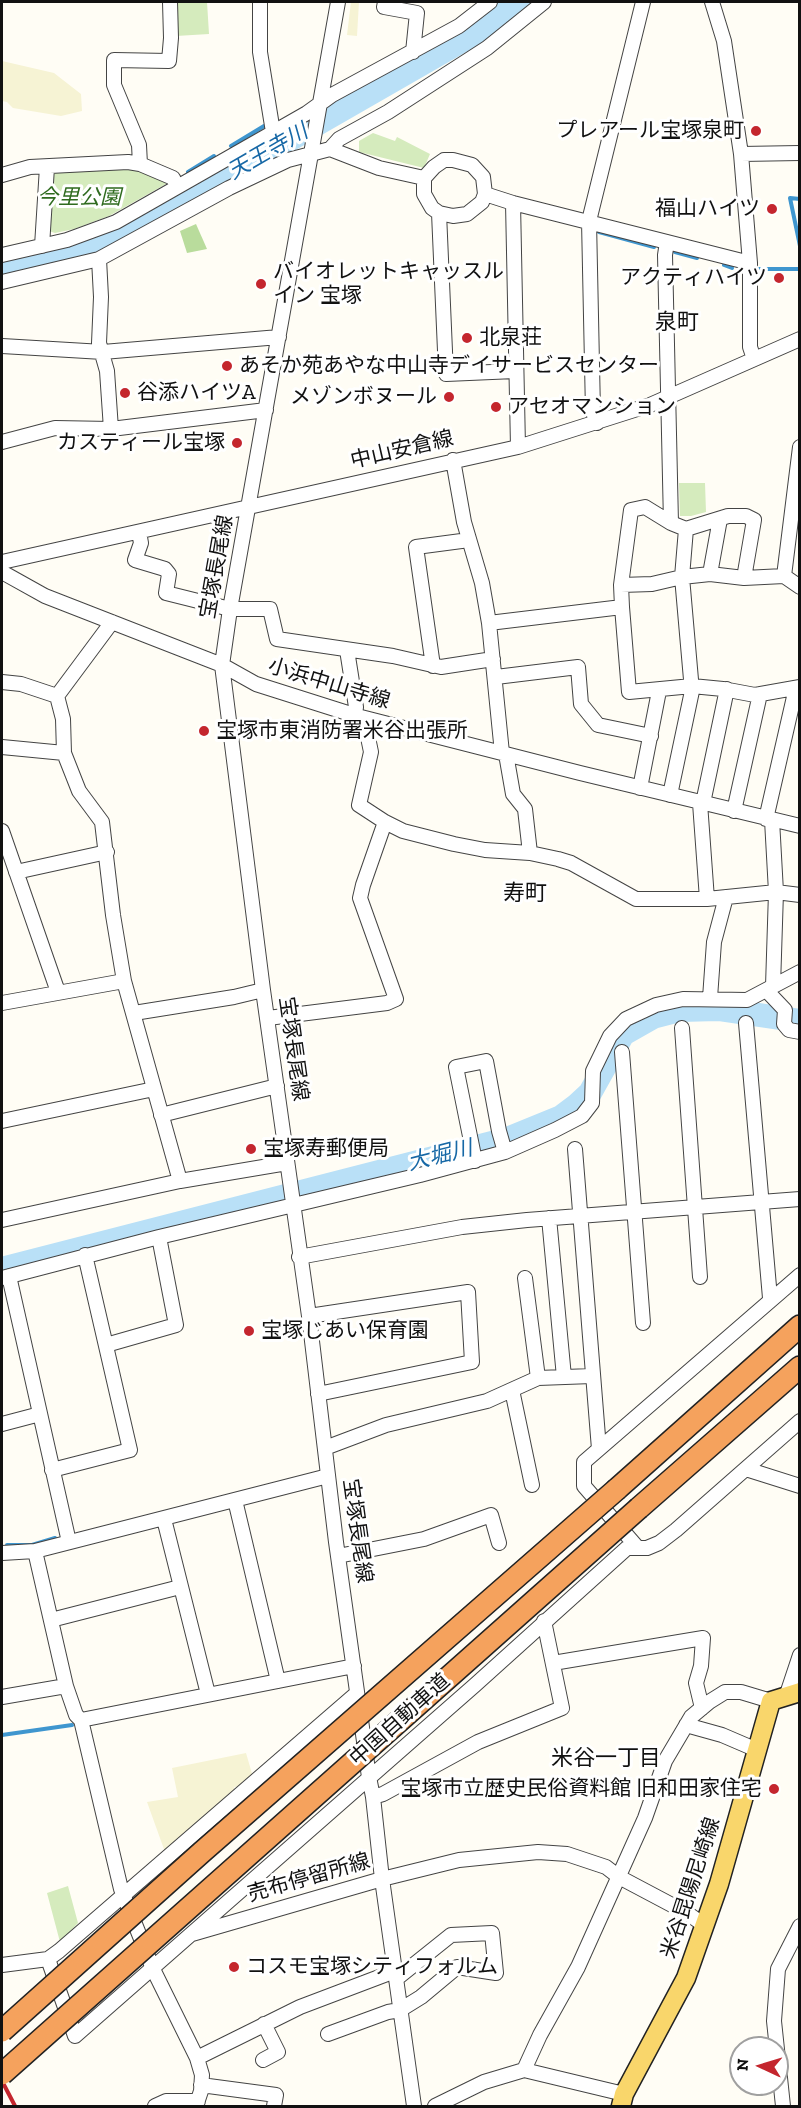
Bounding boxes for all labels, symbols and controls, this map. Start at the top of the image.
place label: プレアール宝塚泉町 [556,118,744,144]
water label: 天王寺川 [223,119,313,185]
marker: プレアール宝塚泉町 [749,124,763,138]
park label: 今里公園 [37,185,121,211]
place label: 福山ハイツ [655,196,760,222]
marker: 福山ハイツ [765,202,779,216]
place label: バイオレットキャッスル イン 宝塚 [273,259,504,309]
place label: アクティハイツ [620,265,767,291]
marker: アクティハイツ [772,271,786,285]
marker: バイオレットキャッスル イン 宝塚 [254,277,268,291]
district label: 泉町 [655,310,699,336]
place label: 北泉荘 [479,325,542,351]
marker: 北泉荘 [460,331,474,345]
place label: あそか苑あやな中山寺デイサービスセンター [239,353,659,379]
marker: あそか苑あやな中山寺デイサービスセンター [220,359,234,373]
place label: 谷添ハイツA [137,380,256,406]
place label: メゾンボヌール [290,384,437,410]
marker: 谷添ハイツA [118,386,132,400]
marker: メゾンボヌール [442,390,456,404]
place label: アセオマンション [508,394,676,420]
marker: アセオマンション [489,400,503,414]
street label: 中山安倉線 [348,426,456,474]
place label: カスティール宝塚 [57,430,225,456]
marker: カスティール宝塚 [230,436,244,450]
street label: 宝塚長尾線 [195,513,239,621]
street label: 小浜中山寺線 [265,654,393,714]
place label: 宝塚市東消防署米谷出張所 [216,718,468,744]
marker: 宝塚市東消防署米谷出張所 [197,724,211,738]
district label: 寿町 [503,881,547,907]
street label: 宝塚長尾線 [273,995,313,1103]
water label: 大堀川 [405,1135,475,1177]
place label: 宝塚寿郵便局 [263,1136,389,1162]
marker: 宝塚寿郵便局 [244,1142,258,1156]
place label: 宝塚じあい保育園 [261,1318,429,1344]
marker: 宝塚じあい保育園 [242,1324,256,1338]
street label: 宝塚長尾線 [337,1477,377,1585]
street label: 中国自動車道 [345,1668,455,1772]
district label: 米谷一丁目 [551,1746,661,1772]
place label: 宝塚市立歴史民俗資料館 旧和田家住宅 [400,1776,762,1802]
marker: 宝塚市立歴史民俗資料館 旧和田家住宅 [767,1782,781,1796]
street label: 米谷昆陽尼崎線 [656,1814,726,1962]
street label: 売布停留所線 [245,1849,373,1907]
place label: コスモ宝塚シティフォルム [246,1954,498,1980]
marker: コスモ宝塚シティフォルム [227,1960,241,1974]
north arrow [729,2036,789,2096]
text: N [733,2058,752,2072]

